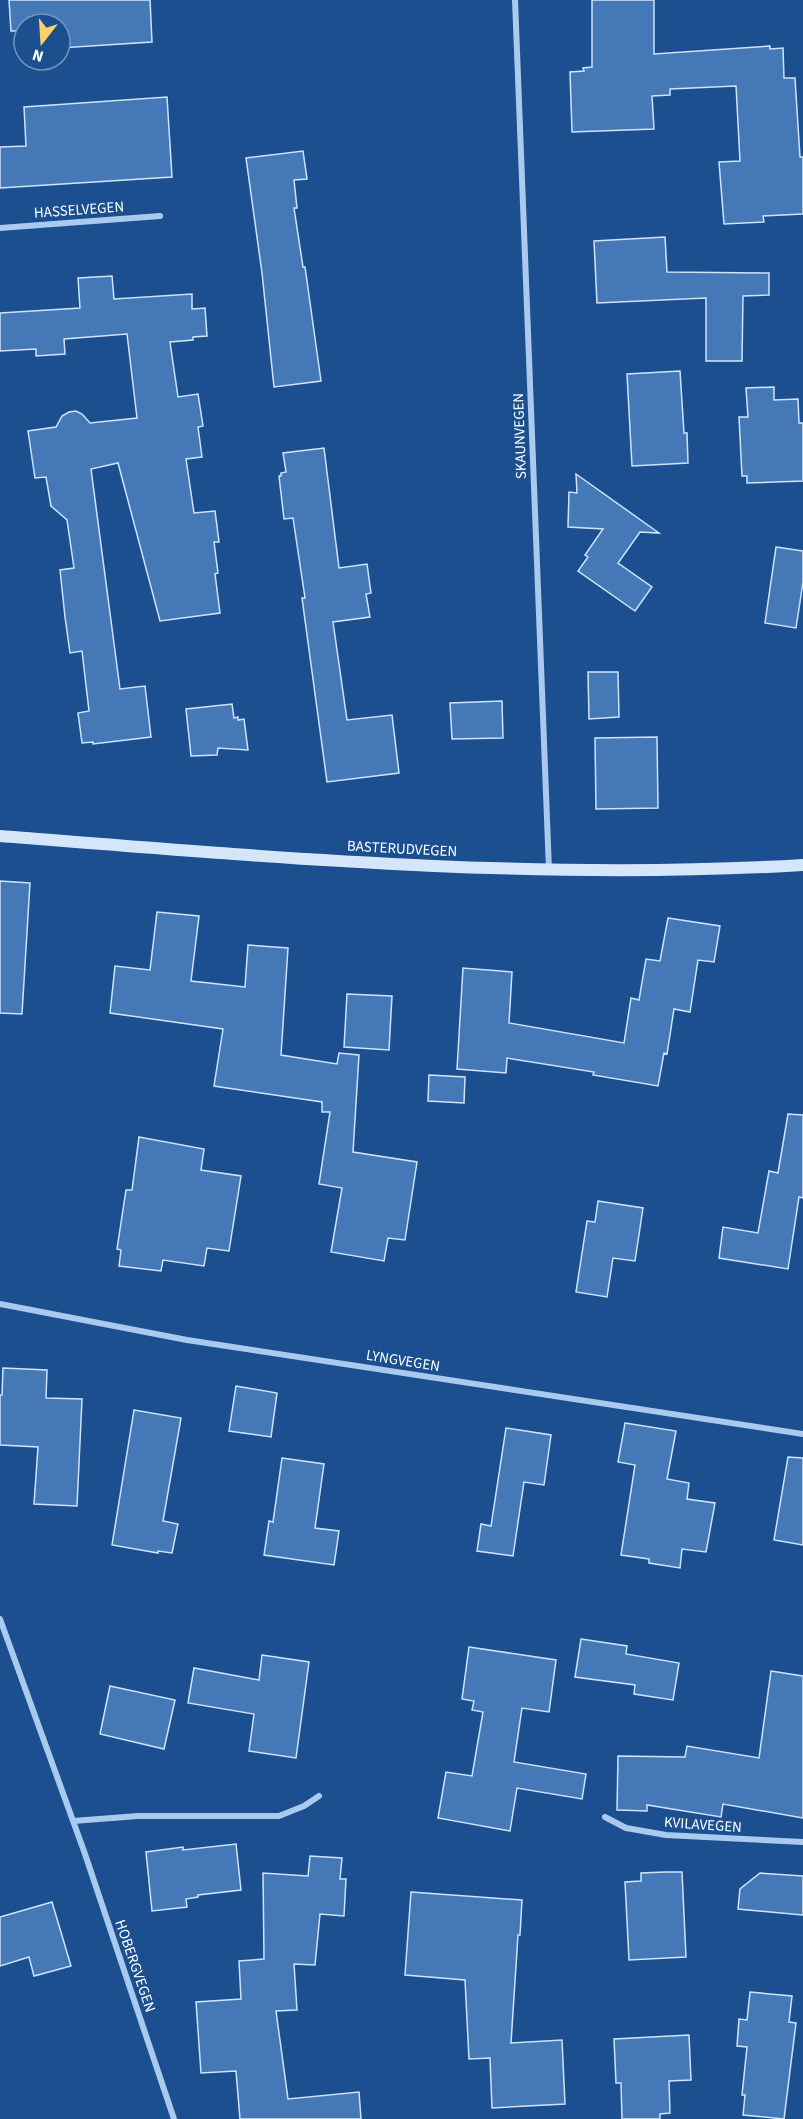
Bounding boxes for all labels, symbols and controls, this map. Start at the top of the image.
north arrow [12,12,72,72]
text: N [30,43,46,67]
street label: HASSELVEGEN [33,196,125,224]
street label: SKAUNVEGEN [508,392,532,480]
street label: BASTERUDVEGEN [346,836,458,862]
street label: LYNGVEGEN [365,1345,441,1377]
street label: KVILAVEGEN [663,1812,743,1838]
street label: HOBERGVEGEN [109,1917,161,2015]

